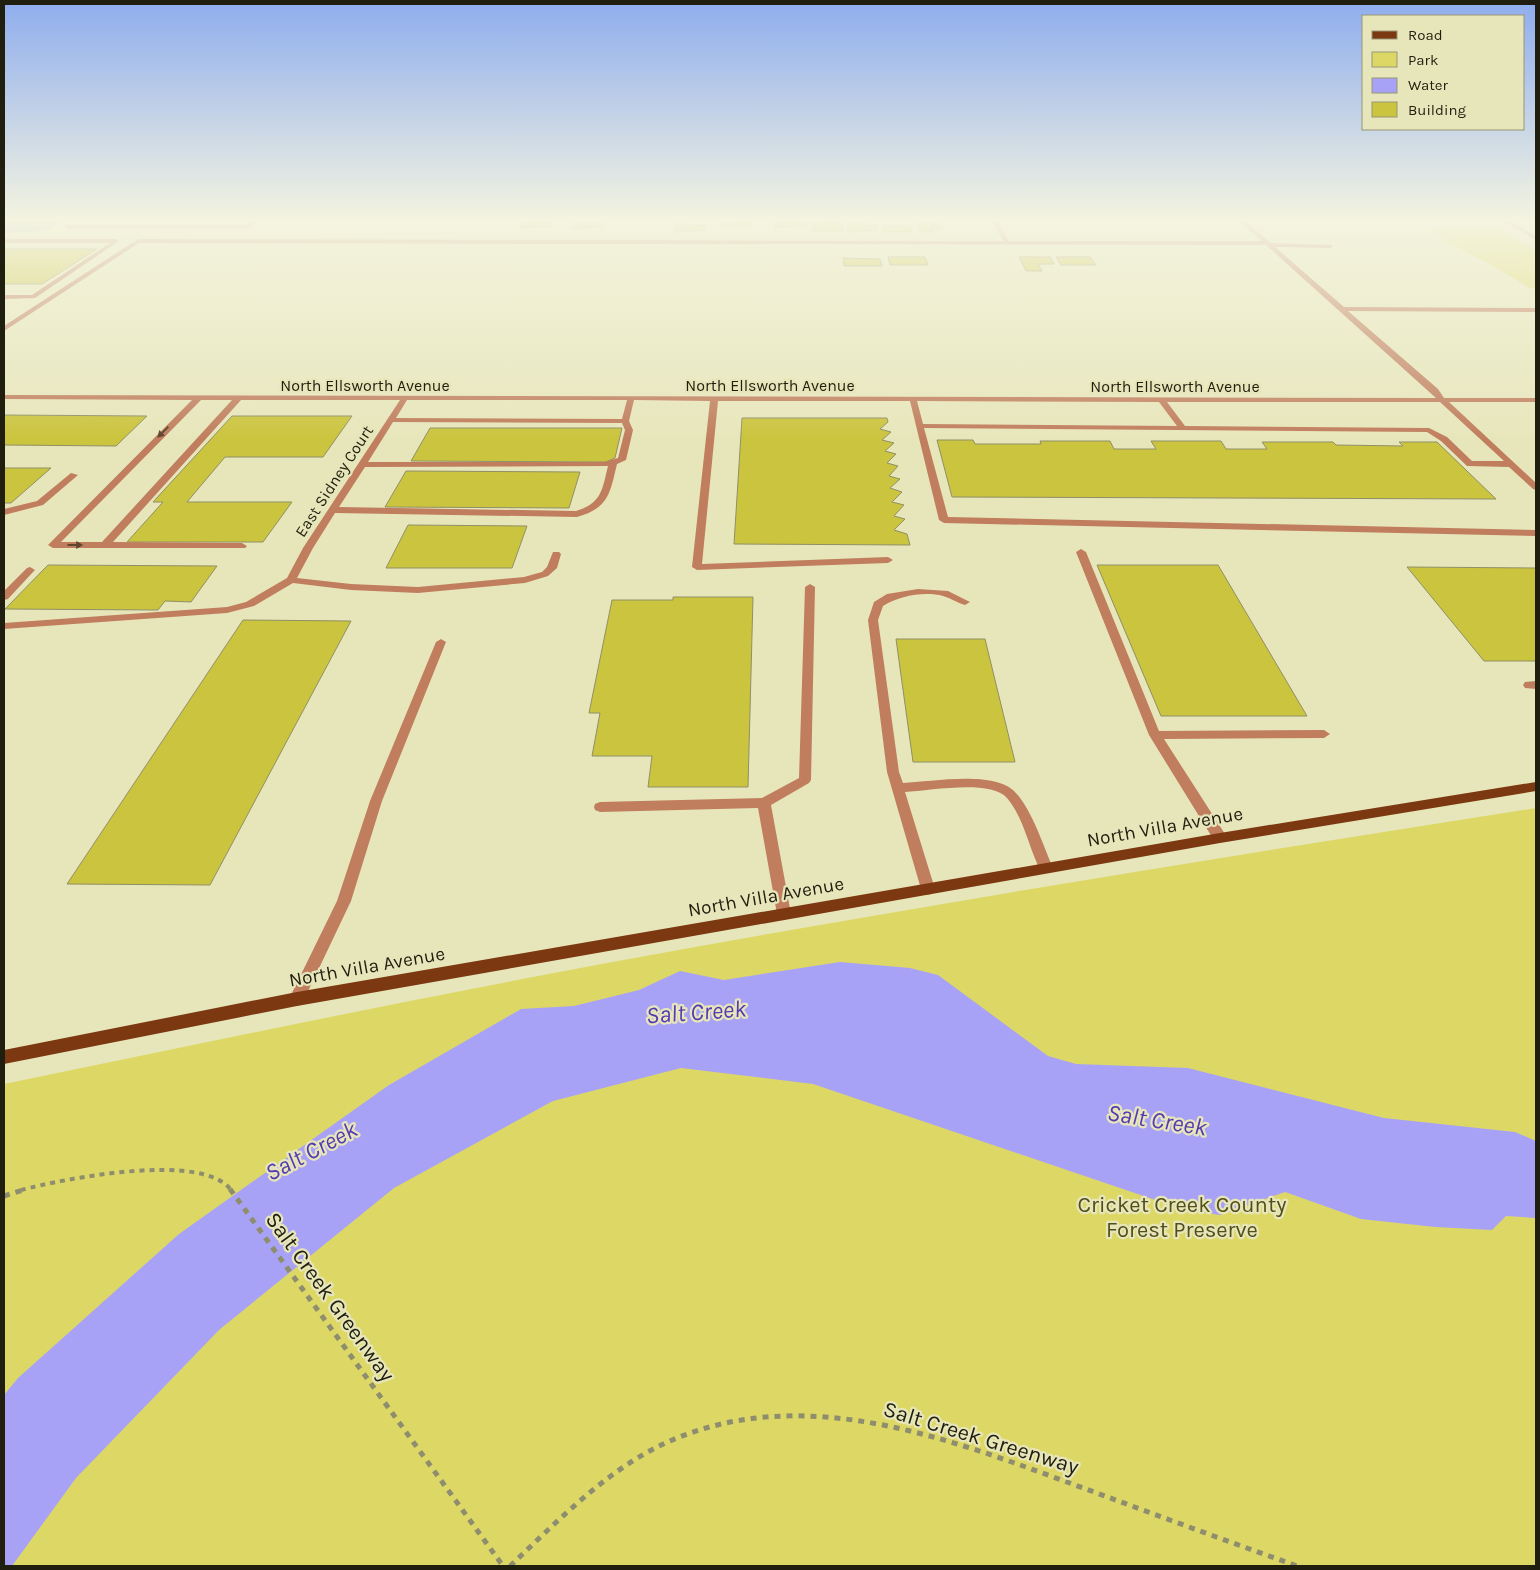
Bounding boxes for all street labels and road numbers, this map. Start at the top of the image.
street label: North Ellsworth Avenue [280,376,450,395]
street label: North Ellsworth Avenue [685,376,855,395]
street label: North Ellsworth Avenue [1090,377,1260,396]
street label: East Sidney Court [291,422,377,540]
street label: North Villa Avenue [1085,802,1245,852]
street label: North Villa Avenue [686,872,846,922]
street label: North Villa Avenue [287,942,447,992]
street label: Salt Creek Greenway [260,1207,400,1387]
street label: Salt Creek Greenway [880,1396,1082,1480]

